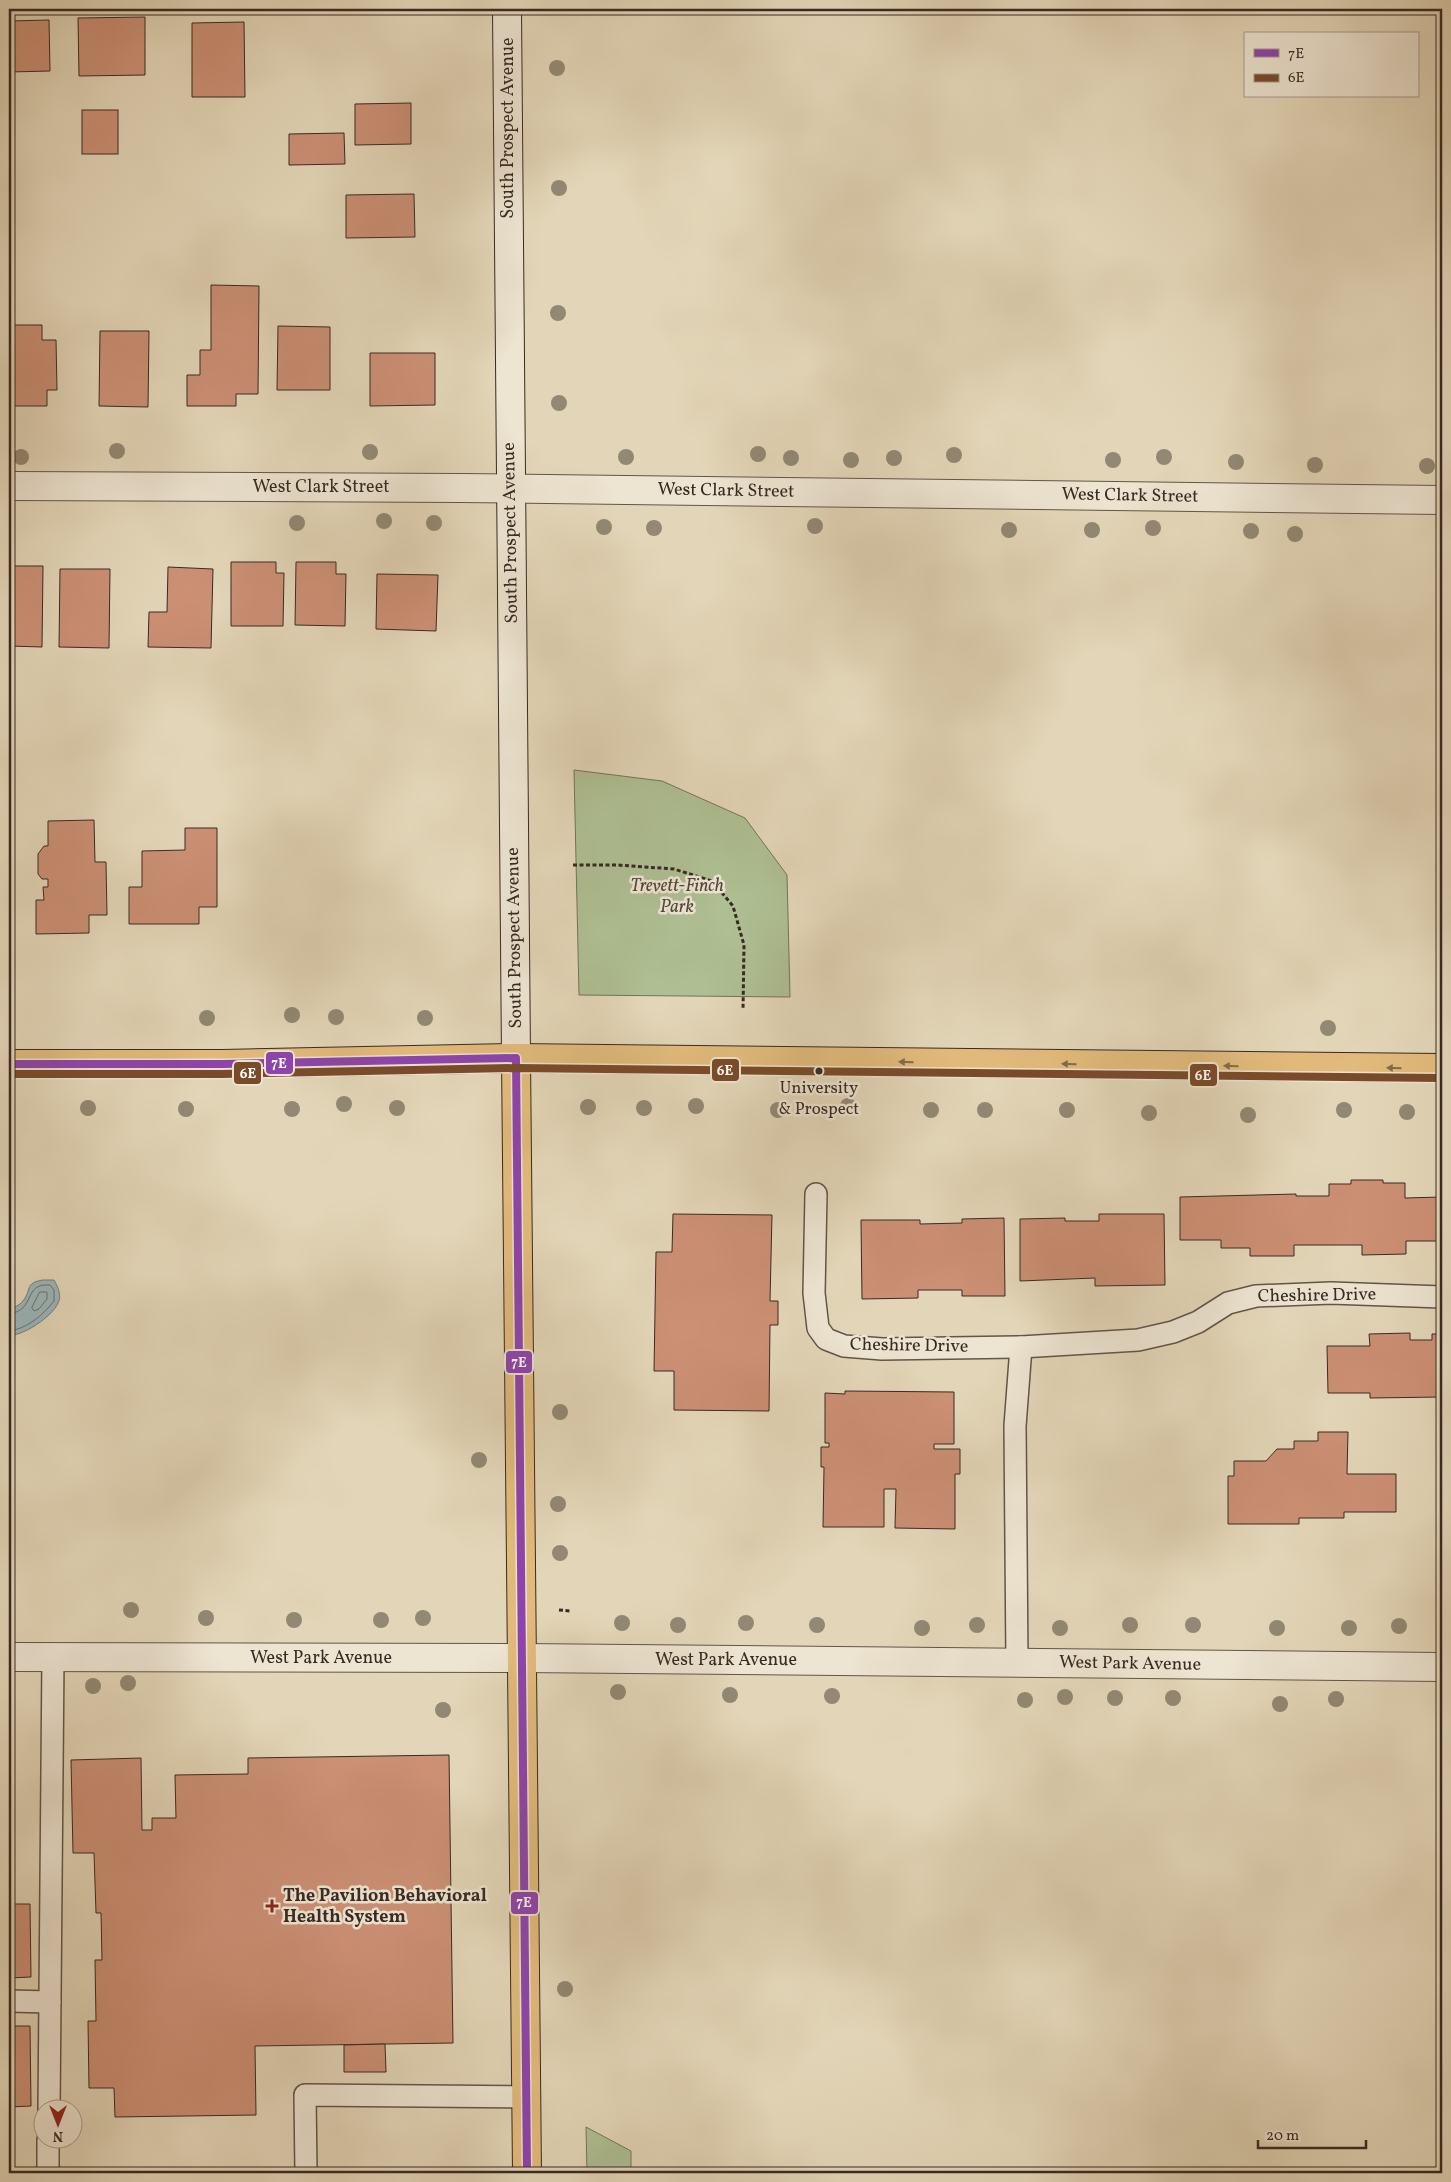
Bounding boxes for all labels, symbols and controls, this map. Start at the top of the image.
legend [1244,32,1418,98]
street label: South Prospect Avenue [496,37,521,219]
text: 7E [1288,44,1304,65]
text: 6E [1288,68,1305,89]
street label: South Prospect Avenue [497,442,525,624]
street label: West Clark Street [253,475,390,500]
street label: West Clark Street [657,477,795,505]
street label: West Clark Street [1061,482,1199,510]
street label: South Prospect Avenue [501,847,529,1029]
park label: Trevett-Finch Park [630,874,724,920]
line badge: 7E [265,1051,294,1075]
text: 7E [271,1055,287,1074]
line badge: 6E [711,1058,740,1082]
one-way arrow [898,1058,914,1066]
one-way arrow [1060,1060,1076,1068]
line badge: 6E [233,1061,262,1085]
text: 6E [717,1062,733,1081]
one-way arrow [1223,1062,1239,1070]
line badge: 6E [1189,1063,1218,1087]
one-way arrow [1385,1064,1401,1072]
text: 6E [240,1065,256,1084]
marker: University & Prospect [814,1066,824,1076]
text: 6E [1195,1067,1211,1086]
place label: University & Prospect [779,1077,859,1121]
street label: Cheshire Drive [1258,1282,1376,1310]
street label: Cheshire Drive [850,1332,968,1360]
line badge: 7E [505,1350,533,1374]
text: 7E [511,1354,527,1373]
street label: West Park Avenue [250,1646,392,1671]
street label: West Park Avenue [655,1648,797,1673]
street label: West Park Avenue [1059,1650,1201,1678]
place label: The Pavilion Behavioral Health System [283,1884,487,1930]
line badge: 7E [510,1891,539,1915]
text: 7E [516,1894,532,1913]
marker: The Pavilion Behavioral Health System [265,1899,279,1913]
north arrow [32,2100,82,2150]
scale bar [1258,2117,1366,2149]
text: N [53,2126,63,2145]
text: 20 m [1266,2126,1299,2147]

